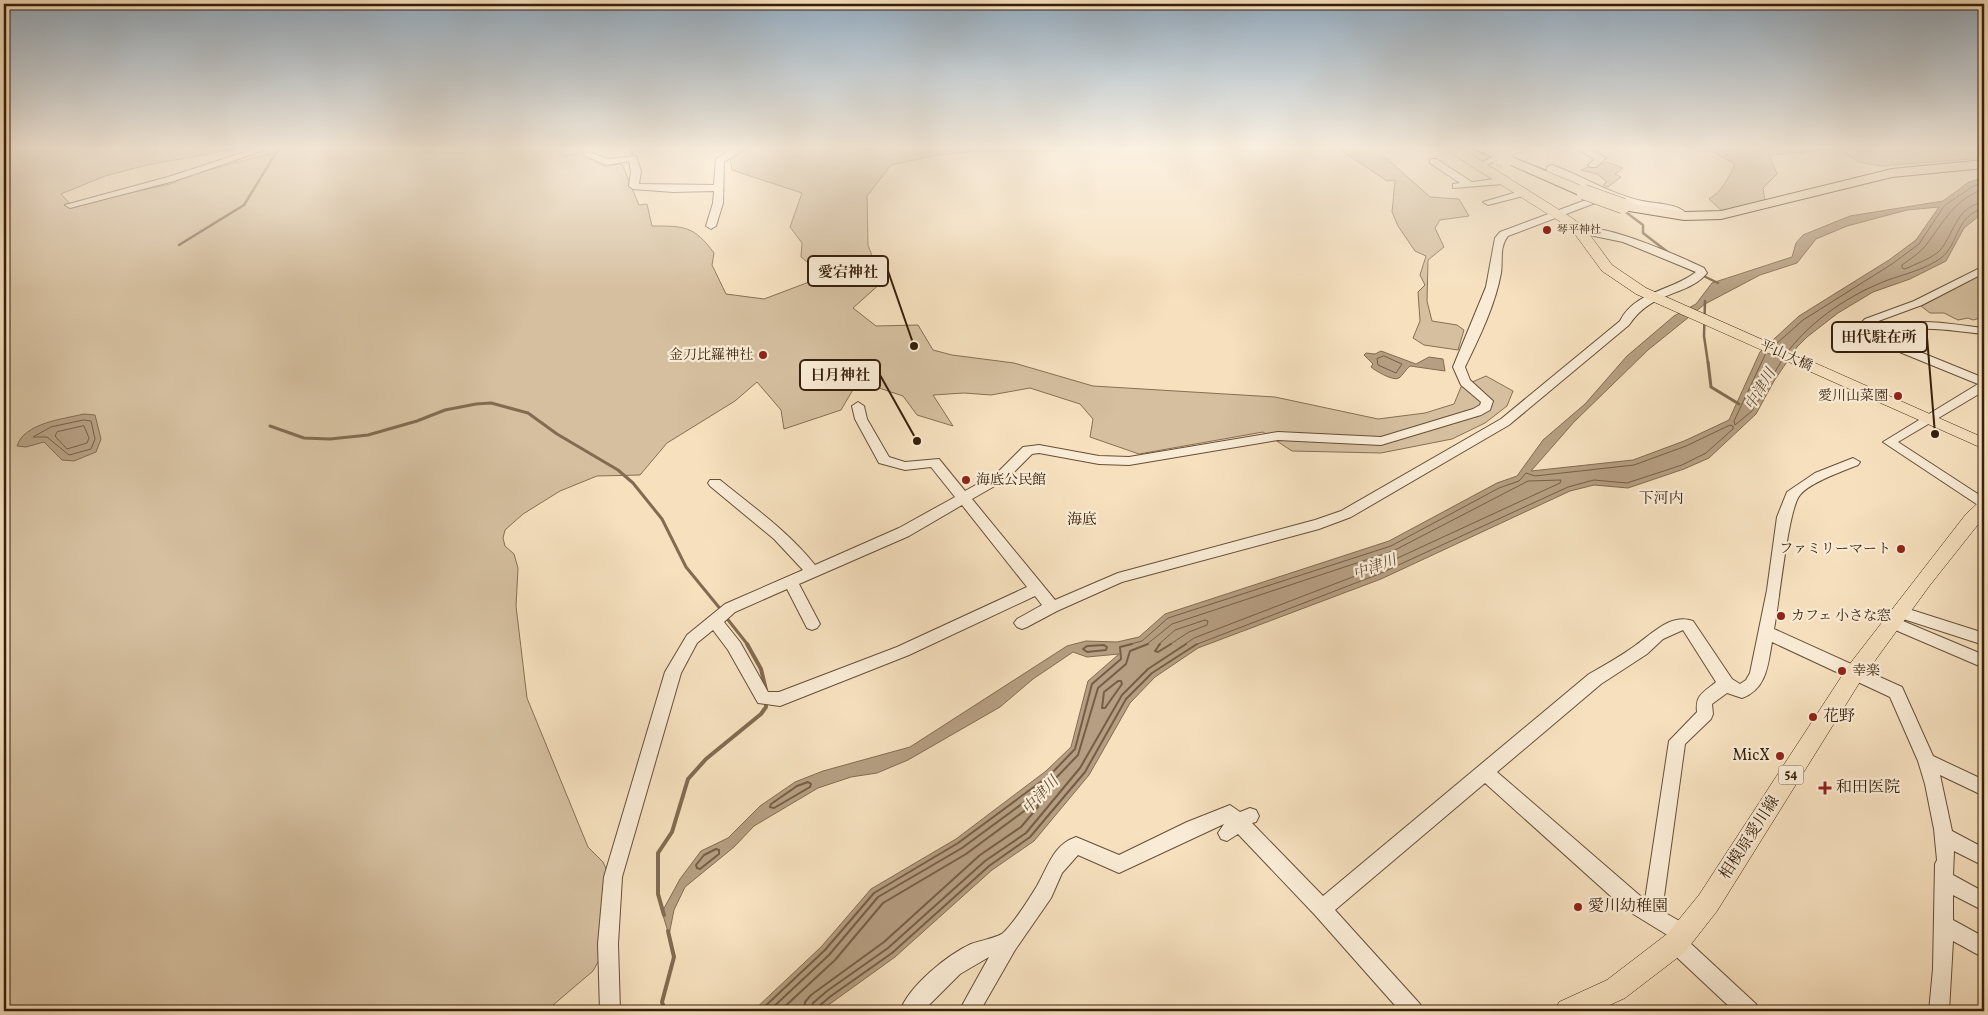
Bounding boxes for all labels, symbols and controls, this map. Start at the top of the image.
place label: 琴平神社 [1557,223,1601,238]
marker: 琴平神社 [1541,224,1553,236]
callout: 愛宕神社 [808,256,888,286]
text: 愛宕神社 [818,263,878,284]
callout: 田代駐在所 [1832,322,1927,352]
text: 田代駐在所 [1841,328,1917,349]
street label: 平山大橋 [1757,336,1815,376]
place label: 金刀比羅神社 [669,346,753,365]
marker: 金刀比羅神社 [757,349,769,361]
callout: 日月神社 [800,360,880,390]
water label: 中津川 [1740,364,1783,415]
text: 日月神社 [810,366,870,387]
place label: 愛川山菜園 [1818,387,1888,406]
marker: 愛川山菜園 [1892,390,1904,402]
place label: 海底公民館 [976,471,1046,490]
marker: 海底公民館 [960,474,972,486]
district label: 下河内 [1638,489,1684,510]
district label: 海底 [1067,510,1097,531]
place label: ファミリーマート [1779,540,1891,559]
marker: ファミリーマート [1895,543,1907,555]
water label: 中津川 [1350,550,1402,586]
place label: カフェ 小さな窓 [1791,607,1891,626]
marker: カフェ 小さな窓 [1775,610,1787,622]
place label: 幸楽 [1852,662,1880,681]
marker: 幸楽 [1836,665,1848,677]
place label: 花野 [1823,706,1855,728]
marker: 花野 [1807,711,1819,723]
place label: MicX [1732,745,1770,767]
marker: MicX [1774,750,1786,762]
road number: 54 [1778,766,1804,784]
water label: 中津川 [1018,771,1065,820]
place label: 和田医院 [1836,777,1900,799]
marker: 和田医院 [1818,781,1832,795]
street label: 相模原愛川線 [1715,792,1785,884]
place label: 愛川幼稚園 [1588,896,1668,918]
marker: 愛川幼稚園 [1572,901,1584,913]

